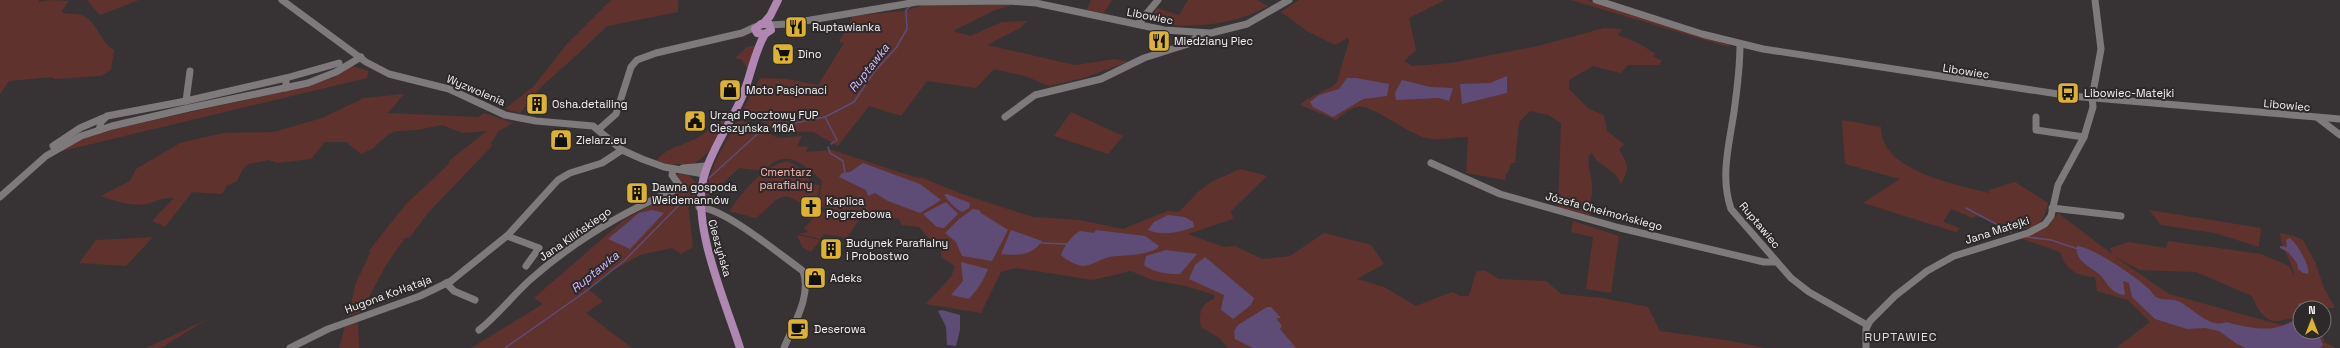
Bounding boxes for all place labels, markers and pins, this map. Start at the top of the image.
restaurant icon: Ruptawianka [783,14,809,40]
place label: Ruptawianka [812,20,881,34]
restaurant icon: Miedziany Piec [1146,28,1172,54]
place label: Miedziany Piec [1174,34,1253,48]
supermarket icon: Dino [770,41,796,67]
place label: Dino [798,47,822,61]
shop icon: Moto Pasjonaci [717,77,743,103]
bus stop icon: Libowiec-Matejki [2055,80,2081,106]
place label: Moto Pasjonaci [746,83,827,97]
place label: Libowiec-Matejki [2084,86,2175,100]
building icon: Osha.detailing [524,91,550,117]
place label: Osha.detailing [552,97,628,111]
public building icon: Urząd Pocztowy FUP Cieszyńska 116A [682,108,708,134]
place label: Urząd Pocztowy FUP Cieszyńska 116A [710,108,819,135]
shop icon: Zielarz.eu [548,127,574,153]
place label: Zielarz.eu [576,133,626,147]
building icon: Dawna gospoda Weidemannów [624,180,650,206]
place label: Dawna gospoda Weidemannów [652,180,738,207]
church icon: Kaplica Pogrzebowa [798,194,824,220]
place label: Kaplica Pogrzebowa [826,194,892,221]
building icon: Budynek Parafialny i Probostwo [818,236,844,262]
place label: Budynek Parafialny i Probostwo [846,236,948,263]
shop icon: Adeks [802,265,828,291]
place label: Adeks [830,271,862,285]
cafe icon: Deserowa [785,316,811,342]
place label: Deserowa [814,322,866,336]

